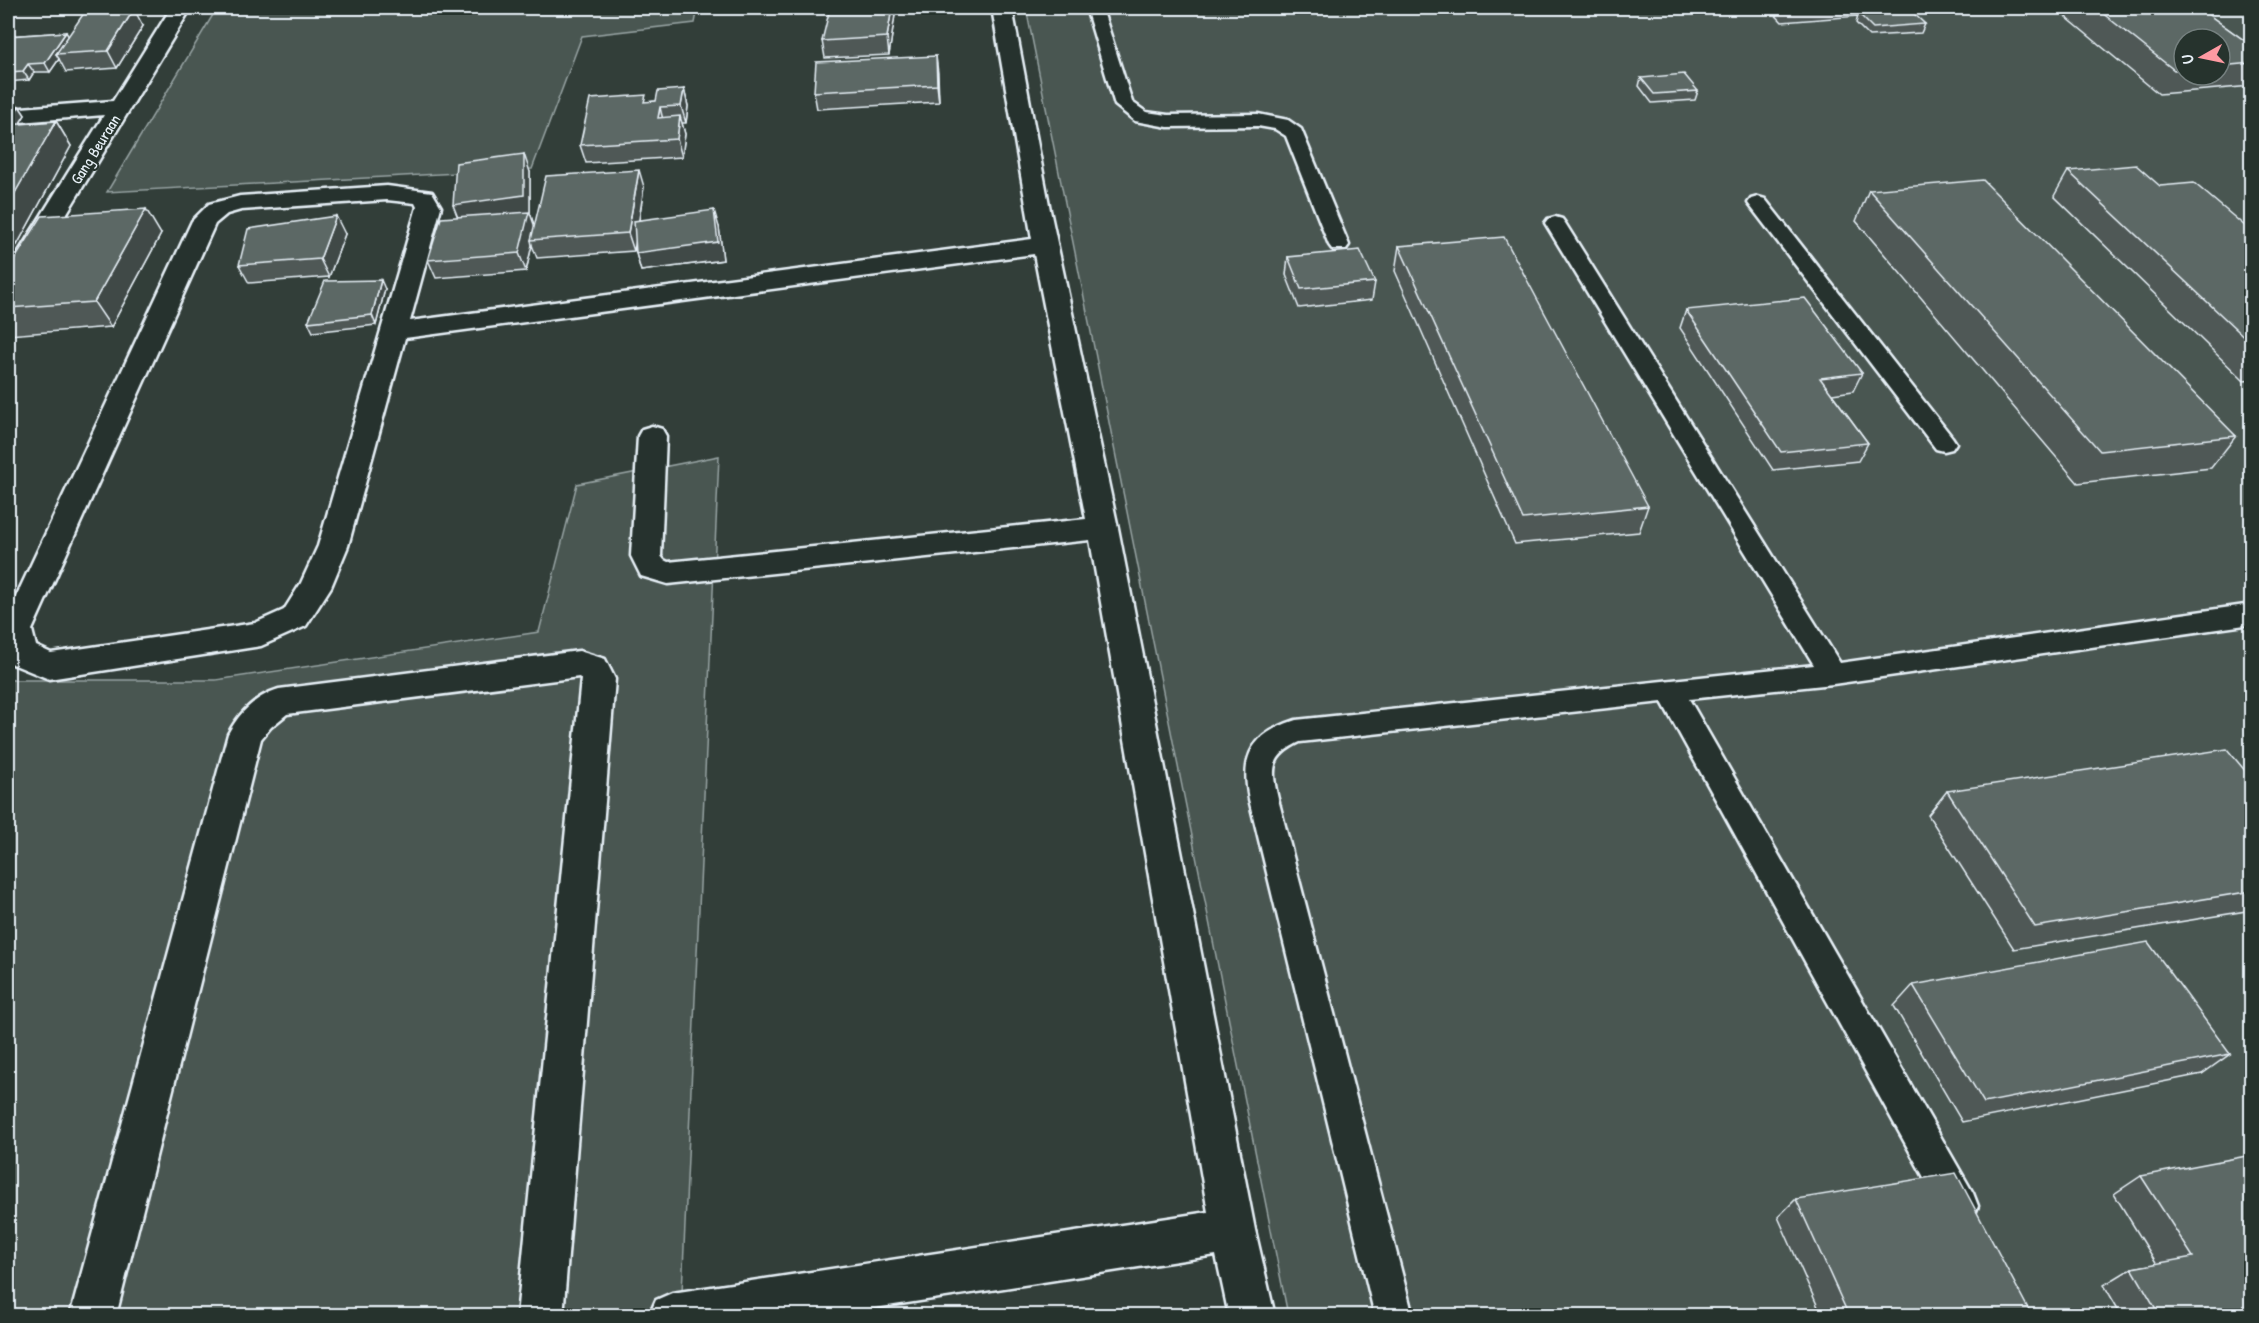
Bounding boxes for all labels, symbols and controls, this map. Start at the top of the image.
north arrow [2172,27,2232,87]
text: U [2176,53,2199,65]
street label: Gang Beuraan [65,110,125,188]

